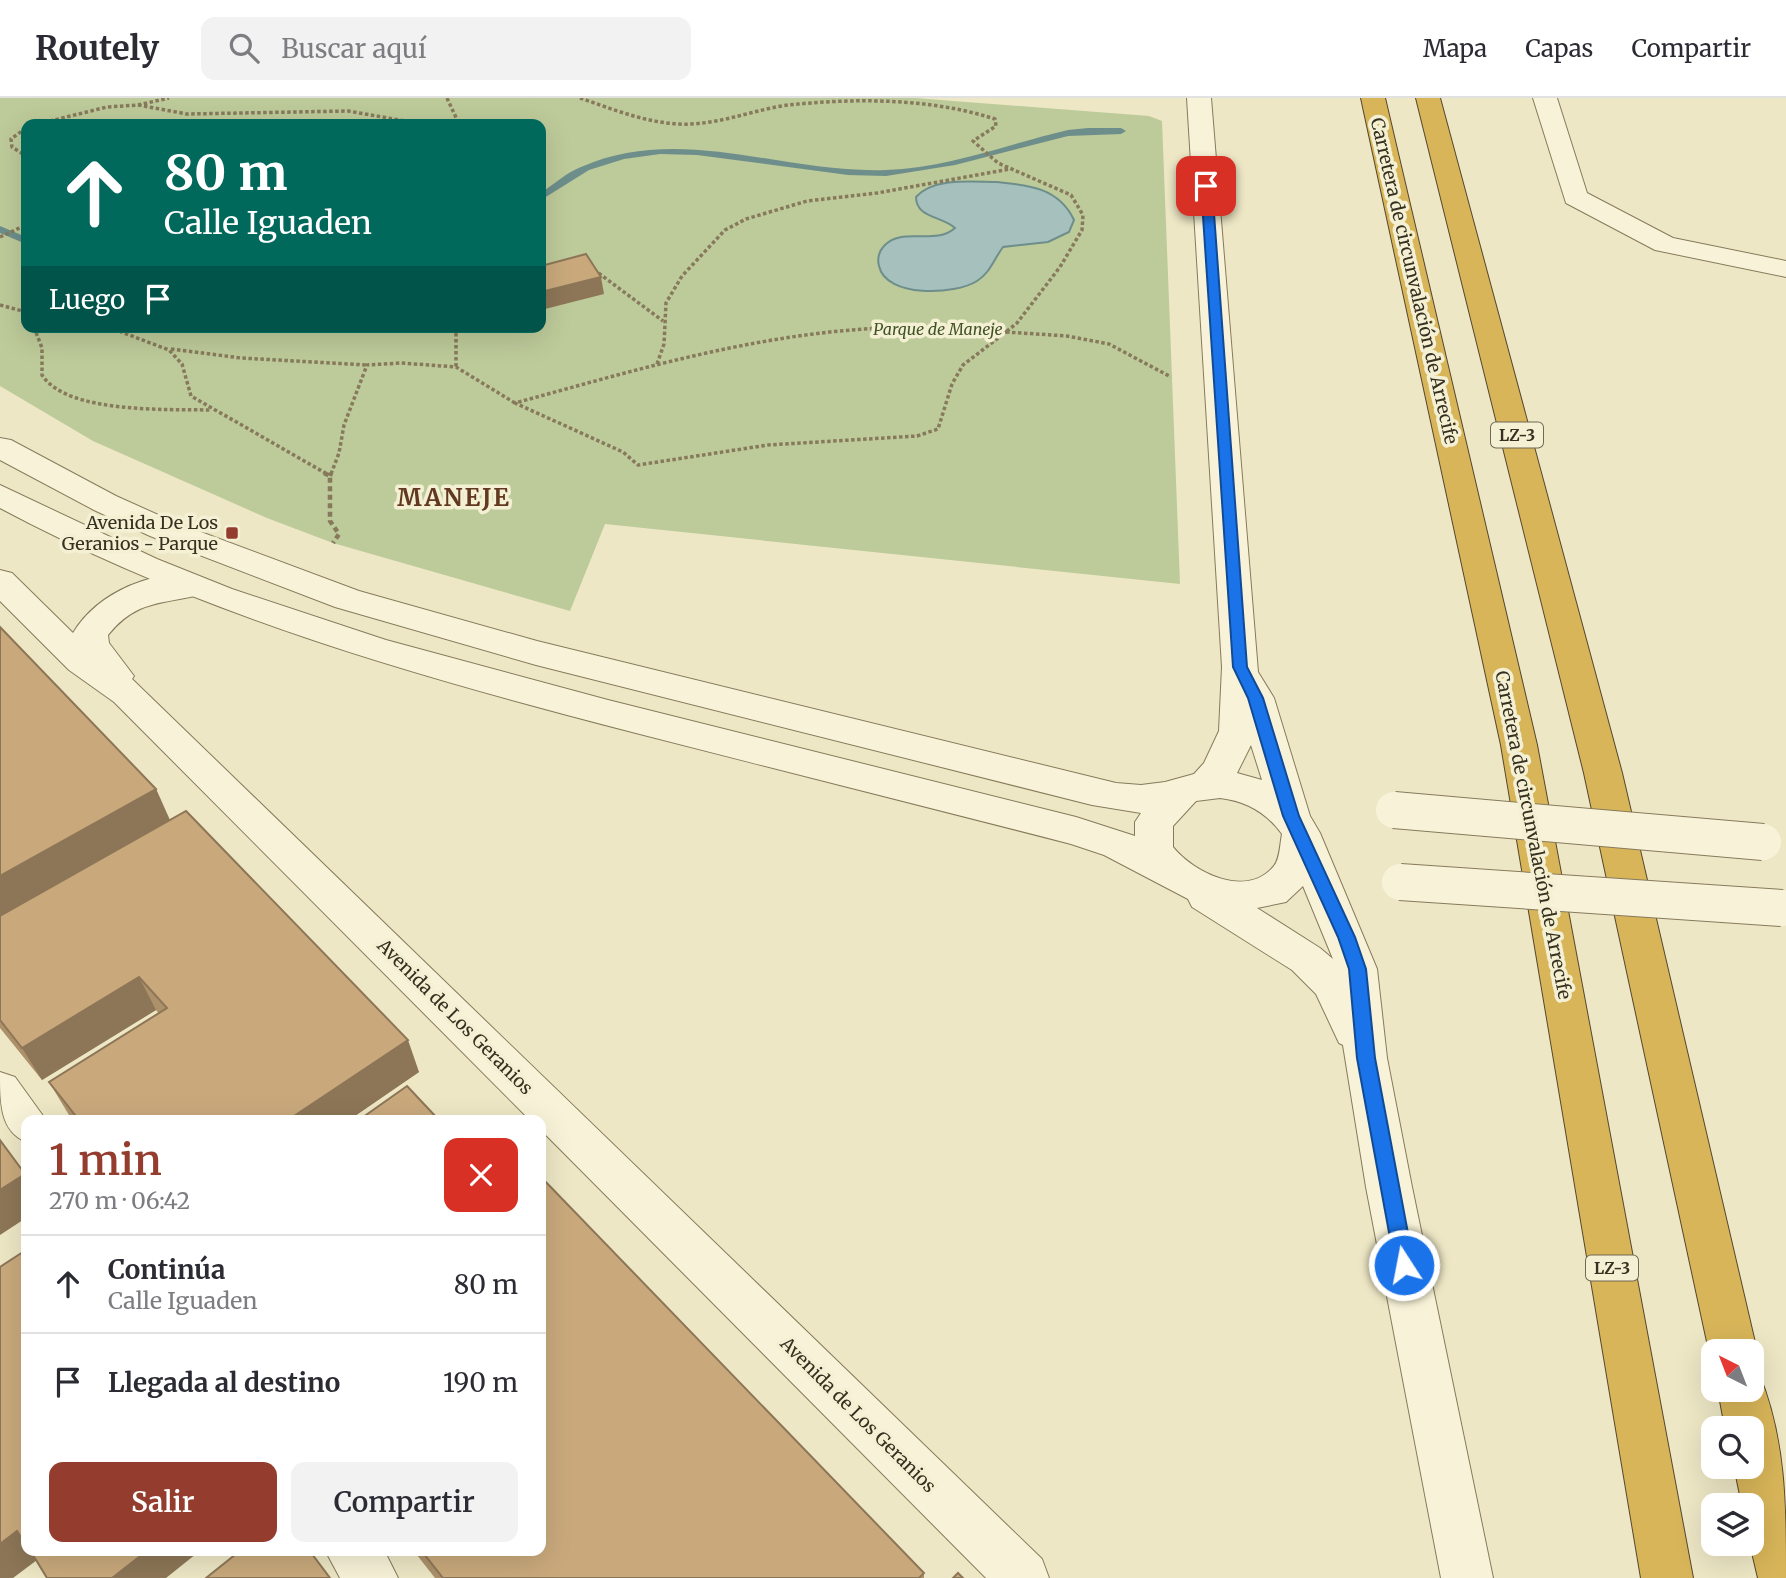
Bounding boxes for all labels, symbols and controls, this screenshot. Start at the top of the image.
search box [201,17,691,80]
text: Routely [35,28,159,69]
icon: search [225,29,263,67]
text: Buscar aquí [281,32,426,65]
text: Mapa [1423,33,1487,64]
text: Capas [1525,33,1593,64]
text: Compartir [1631,33,1751,64]
street label: Carretera de circunvalación de Arrecife [1366,116,1463,446]
text: 80 m [164,142,287,203]
icon: ahead [49,147,140,238]
pin [1176,156,1236,216]
icon: arrive [1187,167,1225,205]
text: Calle Iguaden [164,203,372,243]
icon: arrive [139,280,177,318]
text: Luego [49,283,125,316]
park label: Parque de Maneje [873,319,1003,339]
road number: LZ-3 [1491,422,1543,448]
district label: MANEJE [397,482,511,513]
place label: Avenida De Los Geranios - Parque [62,511,218,555]
marker: Avenida De Los Geranios - Parque [224,525,240,541]
street label: Carretera de circunvalación de Arrecife [1490,669,1577,1001]
street label: Avenida de Los Geranios [372,933,538,1099]
text: 1 min [49,1134,162,1186]
button: close [444,1138,518,1212]
text: 270 m · 06:42 [49,1186,190,1215]
position arrow [1367,1228,1441,1302]
text: Continúa [108,1253,226,1286]
road number: LZ-3 [1586,1256,1638,1280]
icon: ahead [49,1265,87,1303]
text: 80 m [454,1268,518,1301]
text: Calle Iguaden [108,1286,258,1315]
street label: Avenida de Los Geranios [775,1331,941,1497]
north arrow [1701,1339,1764,1402]
map controls [1701,1339,1764,1556]
icon: arrive [49,1363,87,1401]
text: Llegada al destino [108,1366,340,1399]
text: 190 m [443,1366,518,1399]
button: search [1701,1416,1764,1479]
button: Salir [49,1462,277,1542]
button: Compartir [291,1462,518,1542]
button: layers [1701,1493,1764,1556]

